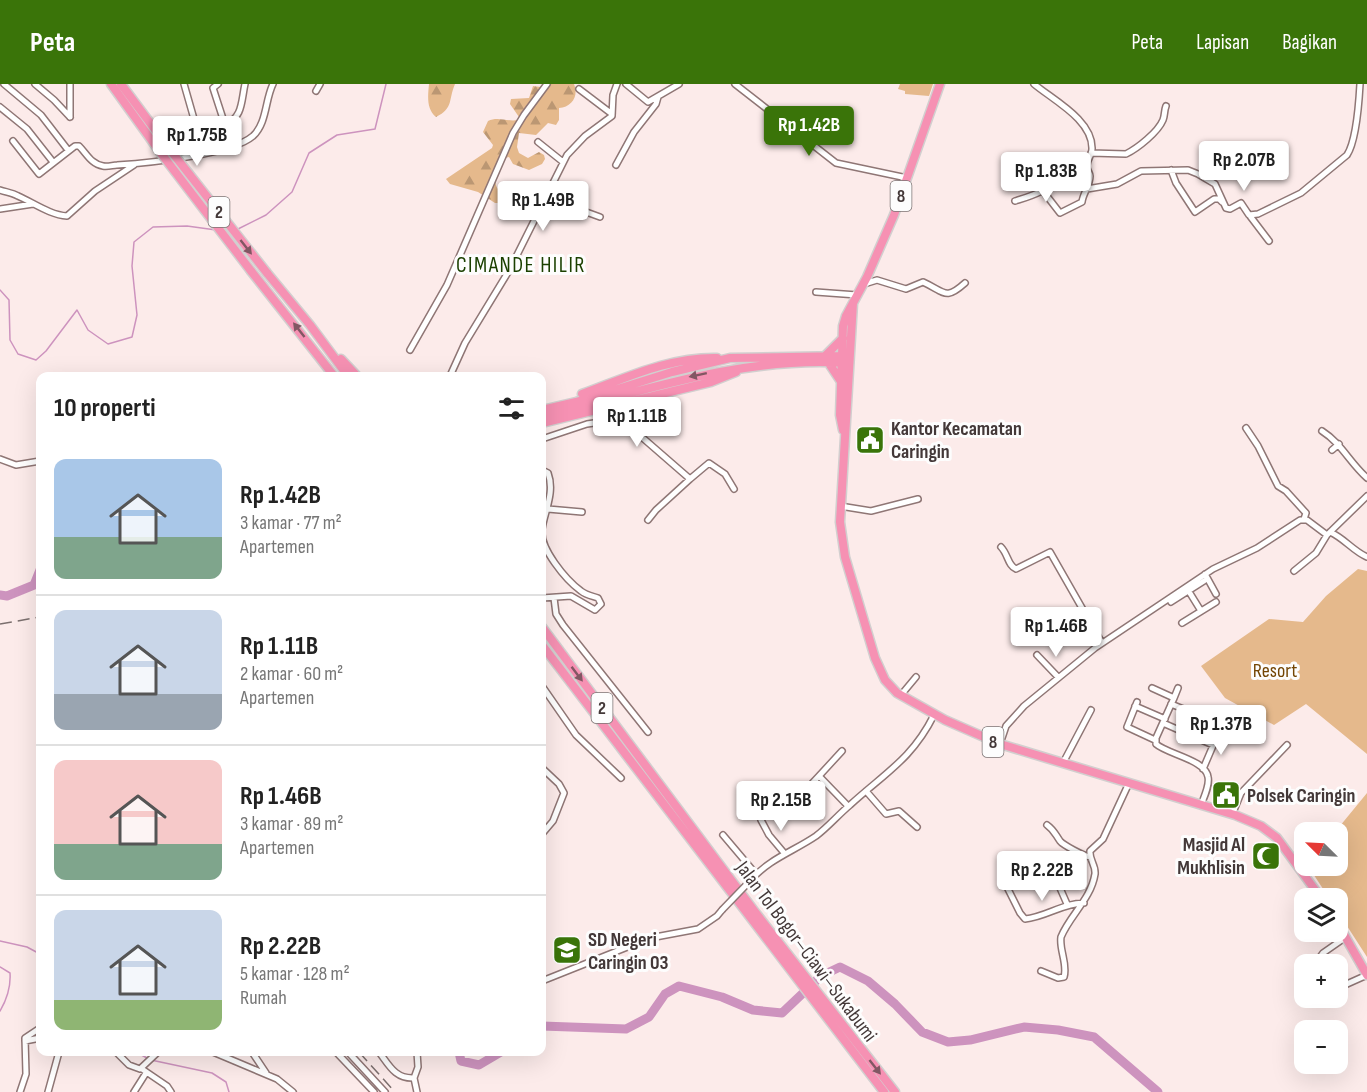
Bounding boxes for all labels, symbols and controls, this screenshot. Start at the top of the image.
text: Peta [30,26,75,59]
text: Peta [1132,30,1163,55]
text: Lapisan [1196,30,1249,55]
text: Bagikan [1282,30,1337,55]
pin: Rp 1.42B [747,106,871,157]
text: Rp 1.42B [778,113,840,137]
pin: Rp 1.75B [135,116,259,167]
text: Rp 1.75B [167,123,227,147]
pin: Rp 2.07B [1182,141,1306,192]
text: Rp 2.07B [1213,148,1275,172]
pin: Rp 1.83B [984,152,1108,203]
text: Rp 1.83B [1015,159,1077,183]
pin: Rp 1.49B [481,181,605,232]
road number: 8 [890,181,912,211]
text: Rp 1.49B [512,188,574,212]
road number: 2 [208,197,230,227]
one-way arrow [240,239,252,254]
district label: CIMANDE HILIR [456,252,586,279]
one-way arrow [292,322,305,338]
one-way arrow [688,371,707,380]
icon: filters [495,392,528,425]
text: 10 properti [54,393,156,424]
pin: Rp 1.11B [575,397,699,448]
text: Rp 1.11B [607,404,667,428]
place label: Kantor Kecamatan Caringin [891,417,1022,464]
public building icon: Kantor Kecamatan Caringin [854,424,886,456]
text: Rp 1.42B [240,480,321,511]
icon: home [102,483,174,555]
text: 3 kamar · 77 m² [240,511,342,535]
text: Apartemen [240,535,314,559]
pin: Rp 1.46B [994,607,1118,658]
text: Rp 1.46B [1025,614,1087,638]
text: Rp 1.11B [240,631,318,662]
icon: home [102,634,174,706]
park label: Resort [1253,659,1297,683]
text: 2 kamar · 60 m² [240,662,343,686]
one-way arrow [570,667,582,682]
text: Apartemen [240,686,314,710]
road number: 2 [592,693,612,723]
pin: Rp 1.37B [1159,705,1283,756]
text: Rp 1.37B [1190,712,1252,736]
road number: 8 [982,727,1004,757]
public building icon: Polsek Caringin [1210,779,1242,811]
text: Rp 1.46B [240,781,322,812]
pin: Rp 2.15B [719,781,843,832]
icon: home [102,784,174,856]
place label: Polsek Caringin [1247,784,1355,808]
text: Rp 2.15B [750,788,812,812]
text: 3 kamar · 89 m² [240,812,343,836]
north arrow [1294,822,1348,876]
map controls [1294,822,1348,1074]
place label: Masjid Al Mukhlisin [1177,833,1245,880]
text: Apartemen [240,836,314,860]
mosque icon: Masjid Al Mukhlisin [1250,840,1282,872]
pin: Rp 2.22B [980,851,1104,902]
street label: Jalan Tol Bogor–Ciawi–Sukabumi [730,856,882,1046]
text: Rp 2.22B [1011,858,1073,882]
button: layers [1294,888,1348,942]
place label: SD Negeri Caringin 03 [588,928,668,975]
text: Rp 2.22B [240,931,321,962]
icon: home [102,934,174,1006]
school or university icon: SD Negeri Caringin 03 [551,934,583,966]
button: + [1294,954,1348,1008]
text: 5 kamar · 128 m² [240,962,350,986]
text: Rumah [240,986,287,1010]
button: − [1294,1020,1348,1074]
one-way arrow [868,1059,880,1074]

